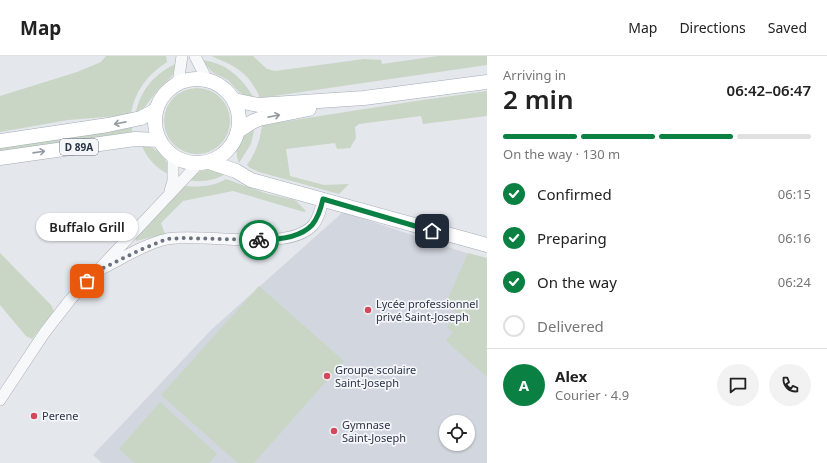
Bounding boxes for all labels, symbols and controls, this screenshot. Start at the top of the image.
text: Map [20,15,61,41]
text: Map [628,18,657,37]
text: Directions [679,18,746,37]
text: Saved [768,18,807,37]
text: Arriving in [503,66,566,84]
text: 06:42–06:47 [727,80,811,100]
text: 2 min [503,81,574,117]
one-way arrow [267,112,280,120]
one-way arrow [113,119,126,127]
road number: D 89A [60,139,98,155]
text: On the way · 130 m [503,145,620,163]
one-way arrow [32,149,45,156]
icon: check [503,183,525,205]
text: Confirmed [537,184,612,204]
text: 06:15 [778,185,811,203]
callout: Buffalo Grill [36,213,138,241]
pin [415,214,449,248]
text: Buffalo Grill [49,218,125,236]
courier [239,220,279,260]
icon: home [421,220,443,242]
icon: check [503,227,525,249]
text: Preparing [537,228,607,248]
icon: bike [248,229,270,251]
text: 06:16 [778,229,811,247]
pin [70,264,104,298]
icon: bag [76,270,98,292]
icon: check [503,271,525,293]
text: On the way [537,272,617,292]
text: 06:24 [778,273,811,291]
place label: Lycée professionnel privé Saint-Joseph [376,296,478,324]
marker: Lycée professionnel privé Saint-Joseph [363,305,373,315]
text: Delivered [537,316,604,336]
place label: Groupe scolaire Saint-Joseph [335,362,416,390]
button: chat [717,364,759,406]
button: phone [769,364,811,406]
text: Alex [555,366,587,386]
marker: Groupe scolaire Saint-Joseph [322,371,332,381]
text: A [519,375,529,395]
text: Courier · 4.9 [555,386,629,404]
place label: Perene [42,408,78,423]
marker: Perene [29,411,39,421]
map controls [439,415,475,451]
button: locate [439,415,475,451]
place label: Gymnase Saint-Joseph [342,417,406,445]
marker: Gymnase Saint-Joseph [329,426,339,436]

